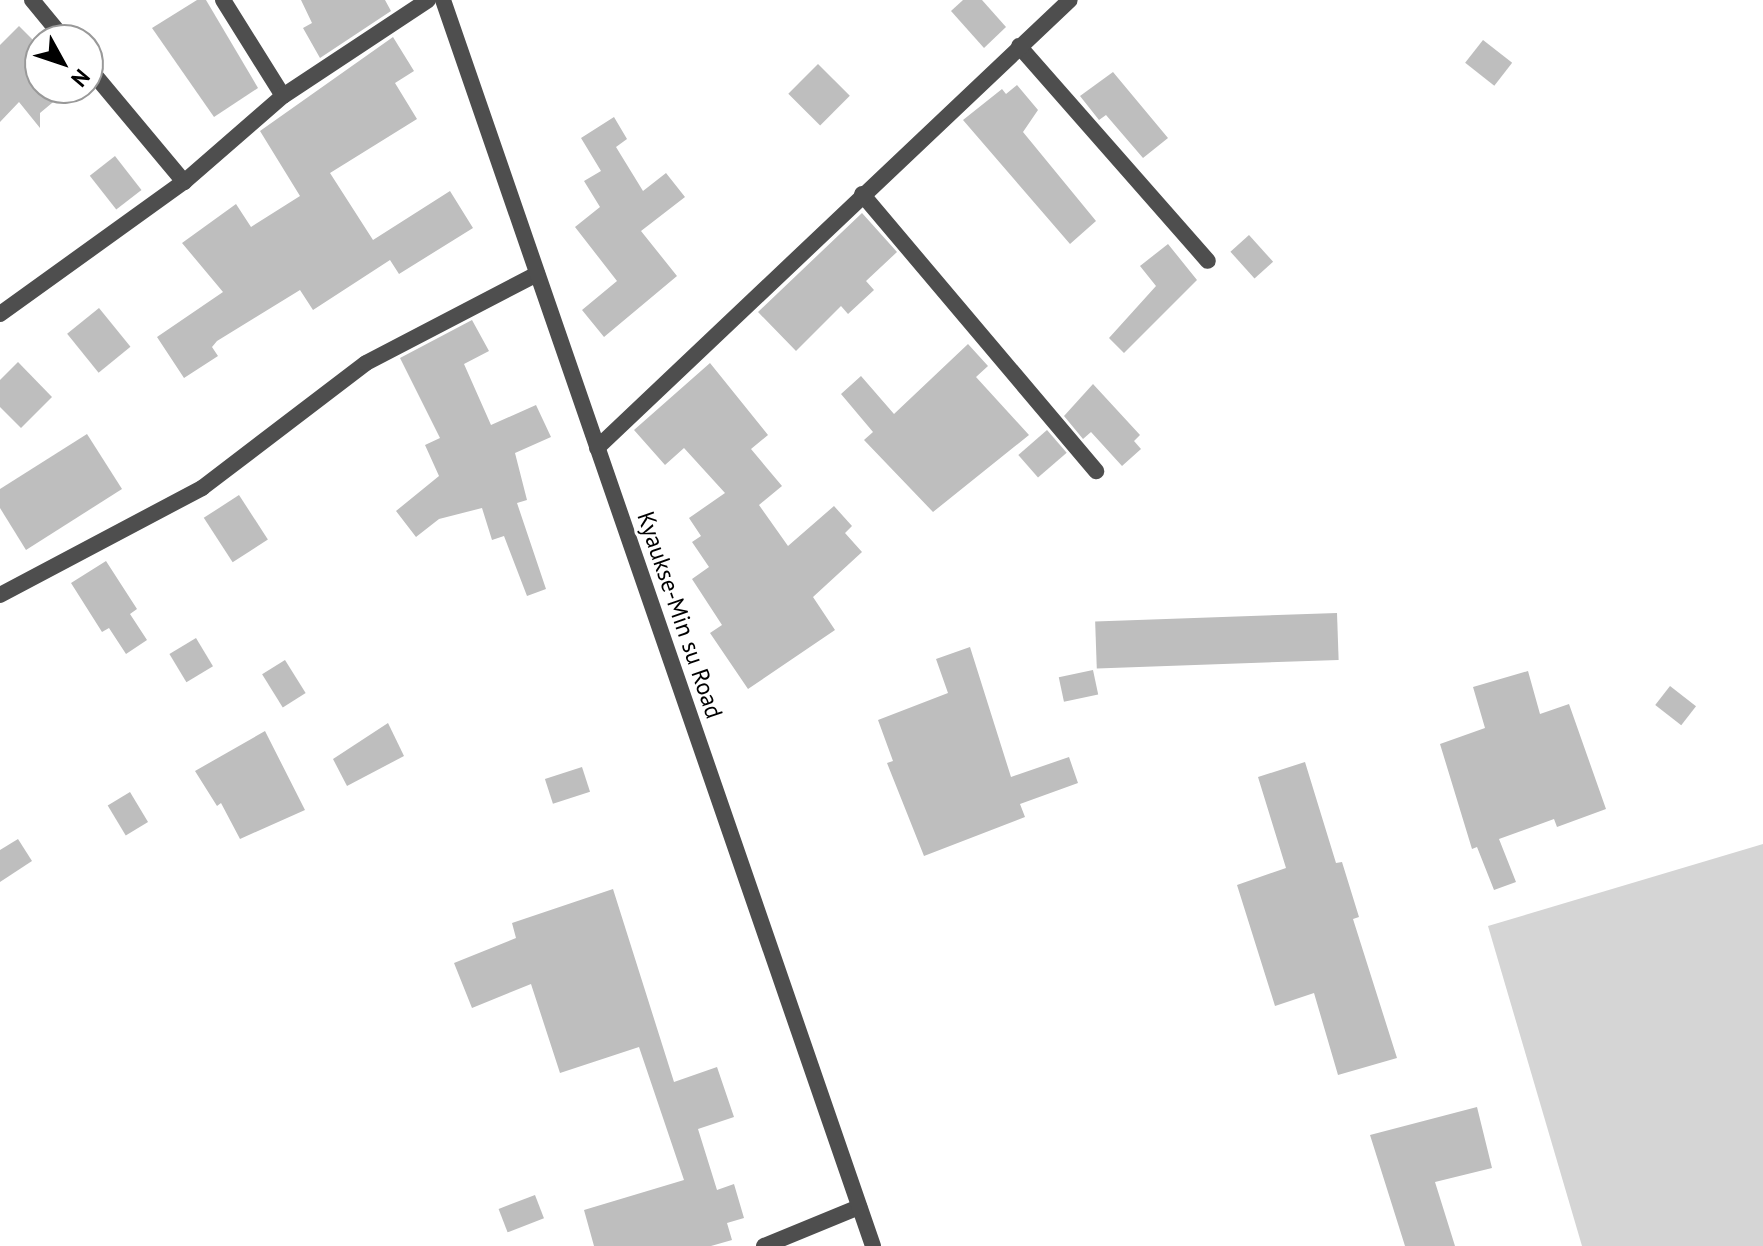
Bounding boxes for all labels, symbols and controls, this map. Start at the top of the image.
north arrow [24,24,104,104]
text: N [65,64,96,93]
street label: Kyaukse-Min su Road [631,508,729,722]

